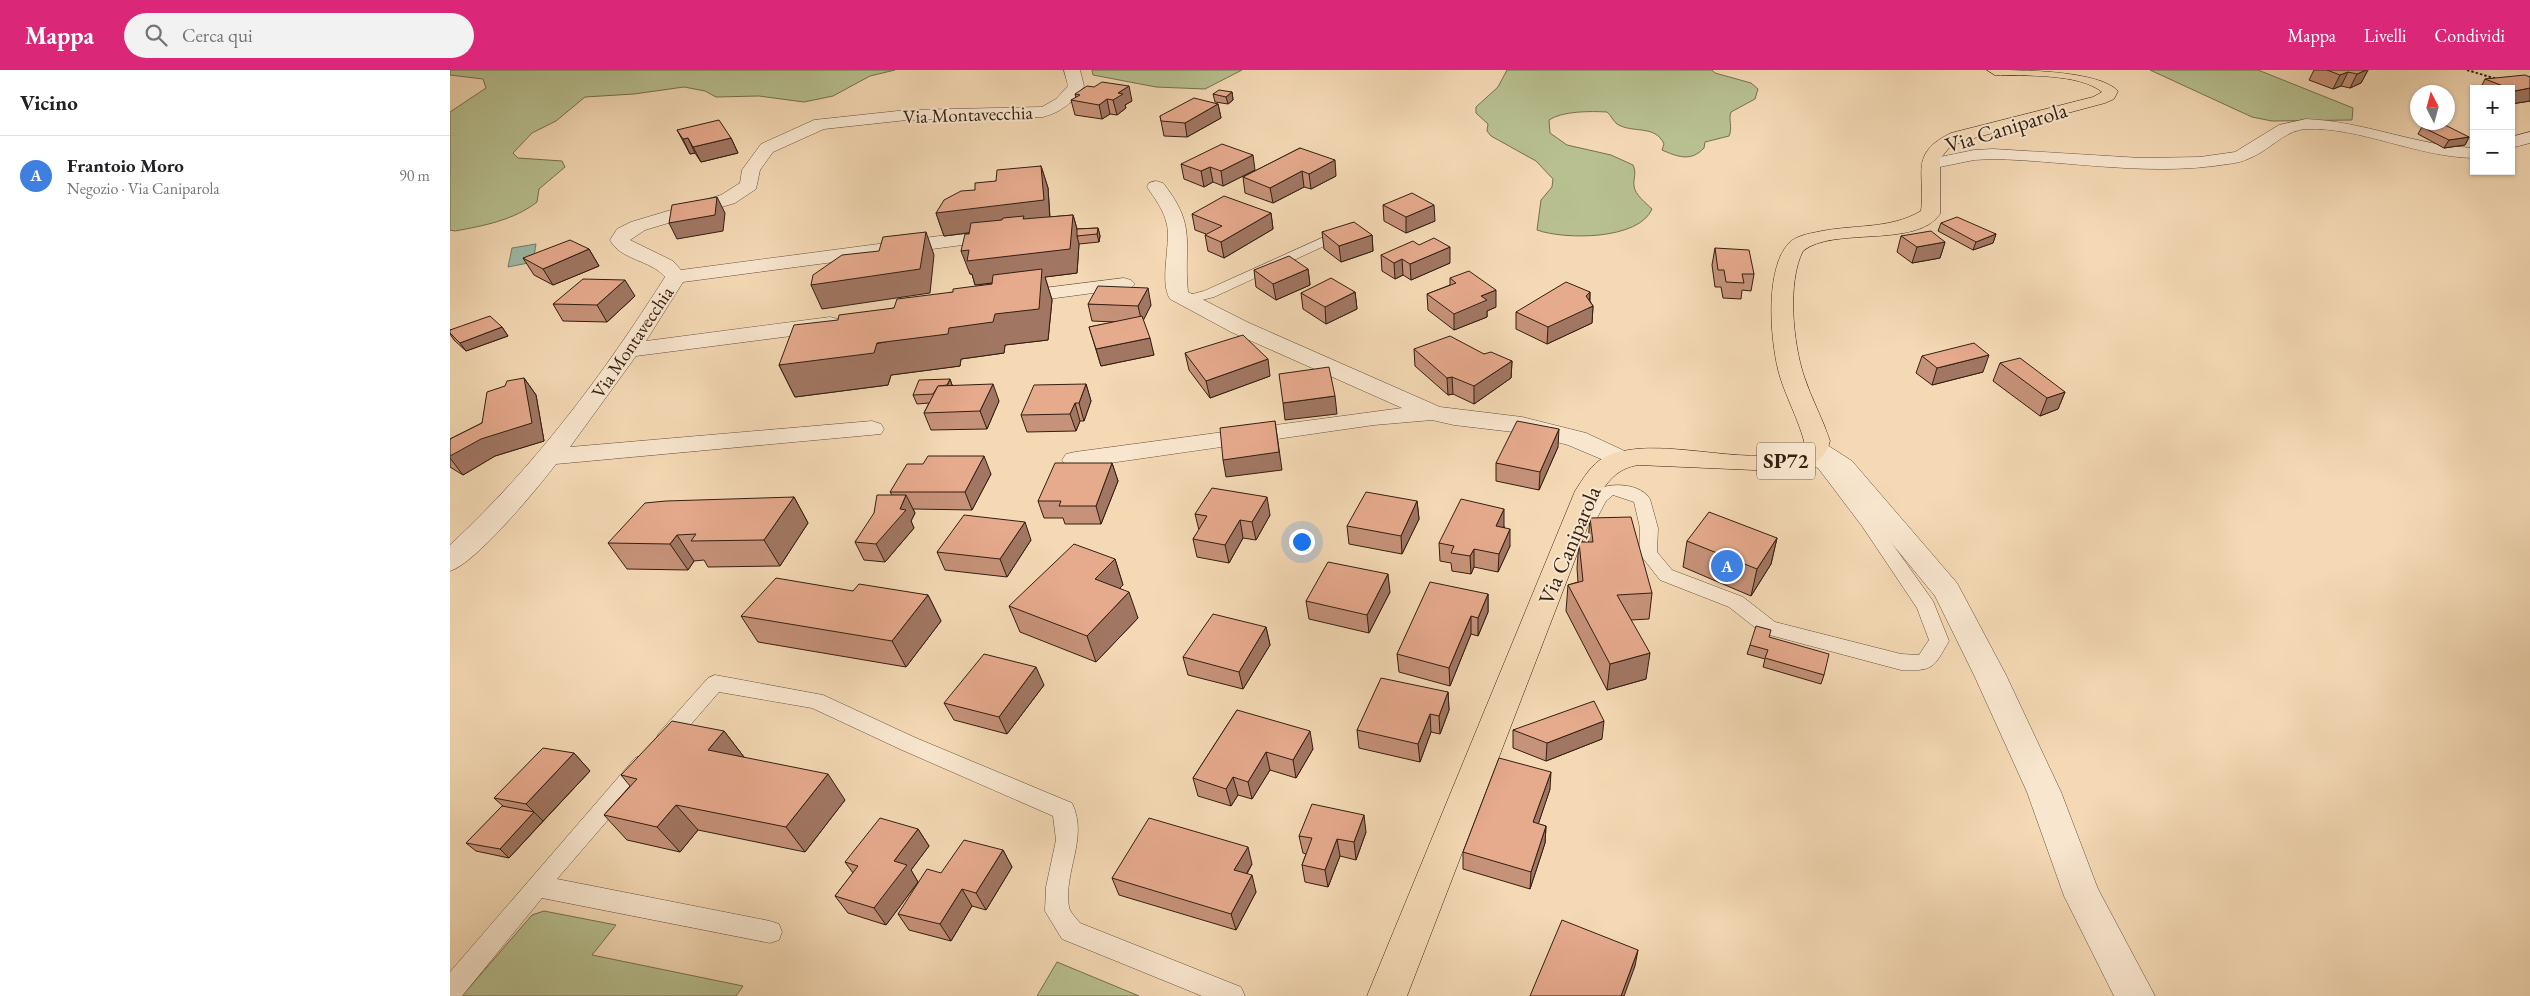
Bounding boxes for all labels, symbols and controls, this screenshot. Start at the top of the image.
search box [124,13,474,58]
text: Mappa [25,20,94,51]
icon: search [142,21,170,49]
text: Cerca qui [182,23,253,48]
text: Mappa [2287,24,2336,47]
text: Livelli [2364,24,2406,47]
text: Condividi [2434,24,2505,47]
north arrow [2410,85,2455,130]
map controls [2470,85,2515,175]
button: + [2470,85,2515,130]
text: Vicino [20,89,78,116]
street label: Via Caniparola [1942,95,2071,160]
street label: Via Montavecchia [903,100,1034,129]
button: − [2470,130,2515,175]
text: Frantoio Moro [67,153,184,178]
text: A [30,165,42,186]
text: 90 m [399,165,430,186]
text: Negozio · Via Caniparola [67,178,220,199]
street label: Via Montavecchia [586,281,679,403]
road number: SP72 [1757,442,1815,480]
street label: Via Caniparola [1531,481,1608,609]
your location [1289,529,1315,555]
pin: A [1711,547,1743,585]

